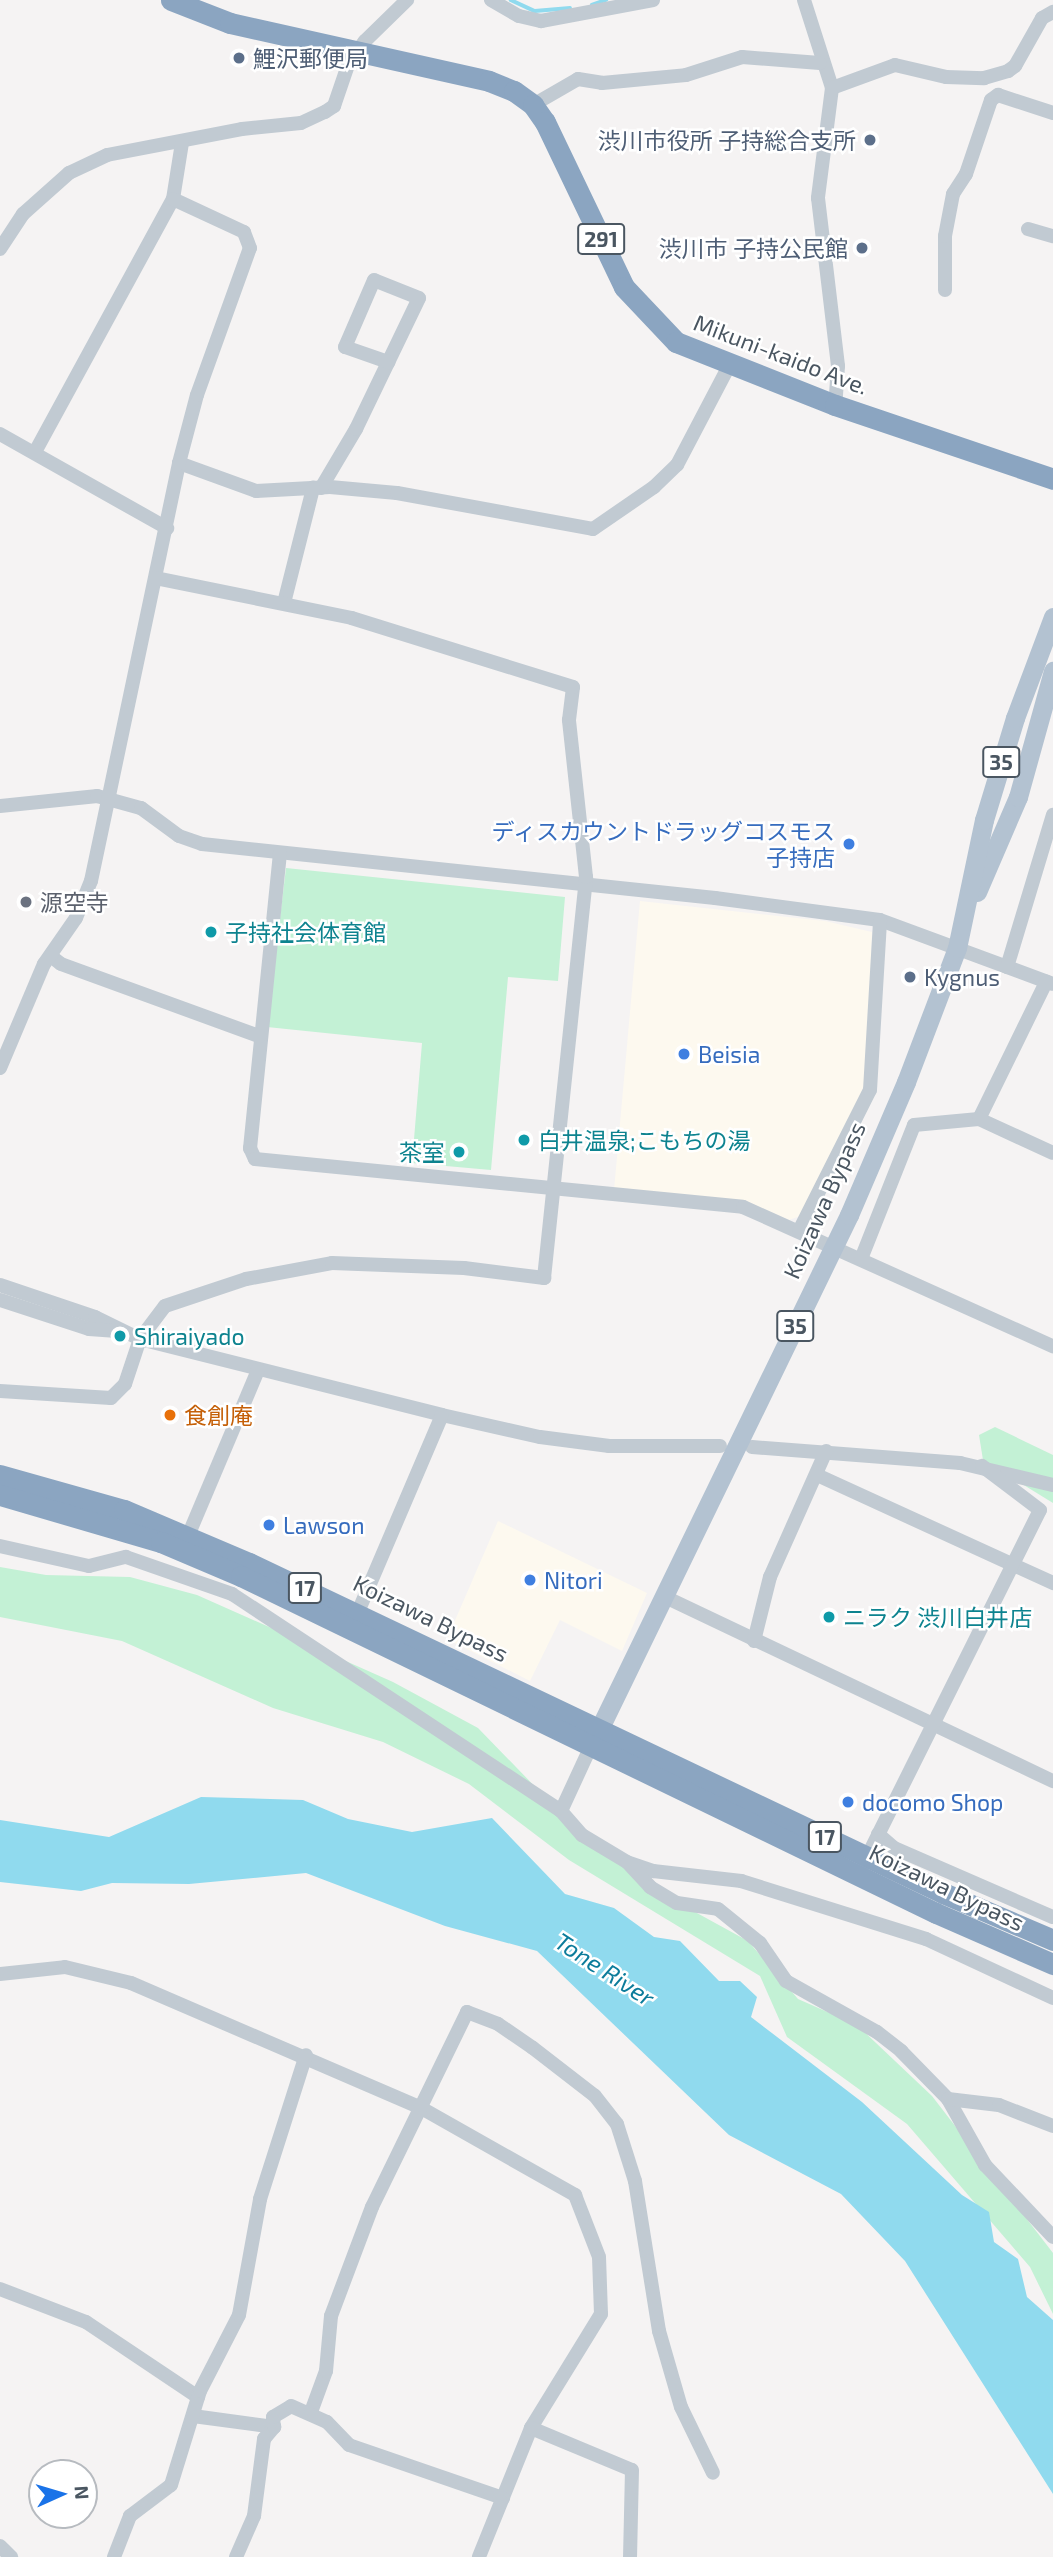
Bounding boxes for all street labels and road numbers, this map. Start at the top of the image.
road number: 291 [576,222,626,256]
street label: Mikuni-kaido Ave. [690,308,872,400]
road number: 35 [982,744,1020,780]
street label: Koizawa Bypass [777,1117,871,1283]
road number: 35 [776,1308,814,1344]
street label: Koizawa Bypass [349,1569,513,1667]
road number: 17 [288,1570,322,1606]
road number: 17 [808,1820,842,1854]
street label: Koizawa Bypass [865,1838,1029,1936]

